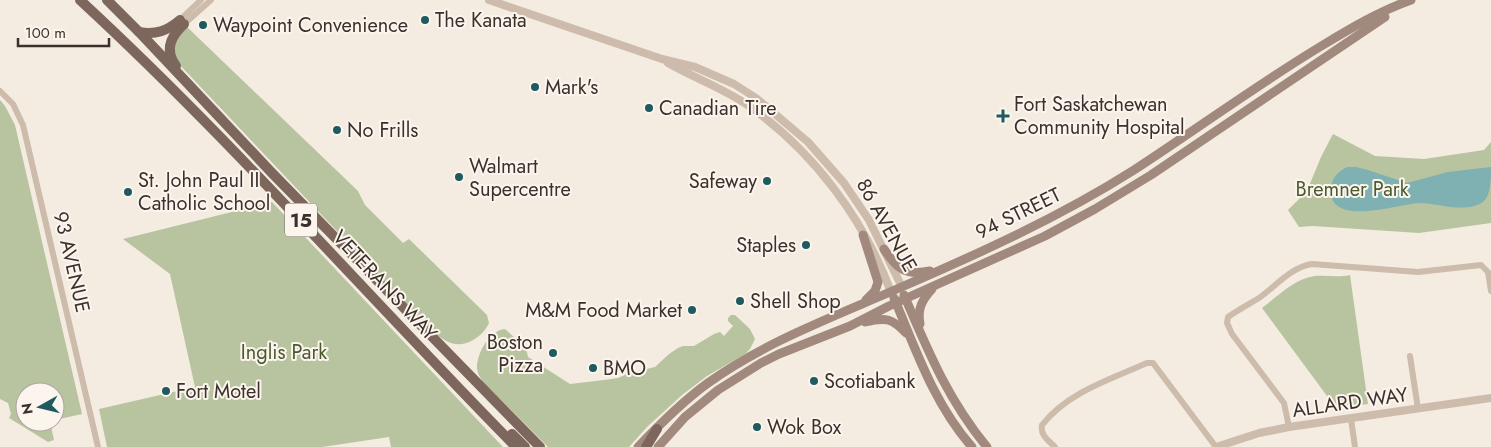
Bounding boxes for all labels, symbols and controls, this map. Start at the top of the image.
place label: The Kanata [435,6,527,35]
place label: Waypoint Convenience [213,11,408,40]
marker: The Kanata [419,14,431,26]
scale bar [18,15,109,47]
marker: Waypoint Convenience [197,19,209,31]
text: 100 m [25,22,66,44]
place label: Mark's [545,73,598,102]
marker: Mark's [529,81,541,93]
place label: Fort Saskatchewan Community Hospital [1014,90,1185,142]
place label: Canadian Tire [659,94,777,123]
marker: Canadian Tire [643,102,655,114]
marker: Fort Saskatchewan Community Hospital [996,109,1010,123]
place label: No Frills [347,116,418,145]
marker: No Frills [331,124,343,136]
place label: Walmart Supercentre [469,152,571,204]
place label: St. John Paul II Catholic School [138,166,270,218]
place label: Safeway [689,167,757,196]
marker: Walmart Supercentre [453,171,465,183]
street label: 86 AVENUE [849,173,924,277]
marker: Safeway [761,175,773,187]
park label: Bremner Park [1296,175,1409,204]
street label: 94 STREET [971,180,1067,247]
marker: St. John Paul II Catholic School [122,186,134,198]
road number: 15 [285,204,317,236]
street label: 93 AVENUE [46,209,97,315]
street label: VETERANS WAY [326,223,444,348]
place label: Staples [736,231,796,260]
marker: Staples [800,239,812,251]
place label: Shell Shop [750,287,841,316]
marker: Shell Shop [734,295,746,307]
place label: M&M Food Market [525,296,682,325]
marker: M&M Food Market [686,304,698,316]
place label: Boston Pizza [487,328,543,380]
park label: Inglis Park [241,338,327,367]
marker: Boston Pizza [547,347,559,359]
place label: BMO [603,354,646,383]
marker: BMO [587,362,599,374]
place label: Scotiabank [824,367,916,396]
marker: Scotiabank [808,375,820,387]
place label: Fort Motel [176,377,261,406]
street label: ALLARD WAY [1290,380,1411,425]
north arrow [15,382,65,432]
marker: Fort Motel [160,385,172,397]
text: N [16,402,38,416]
place label: Wok Box [767,413,842,442]
marker: Wok Box [751,421,763,433]

